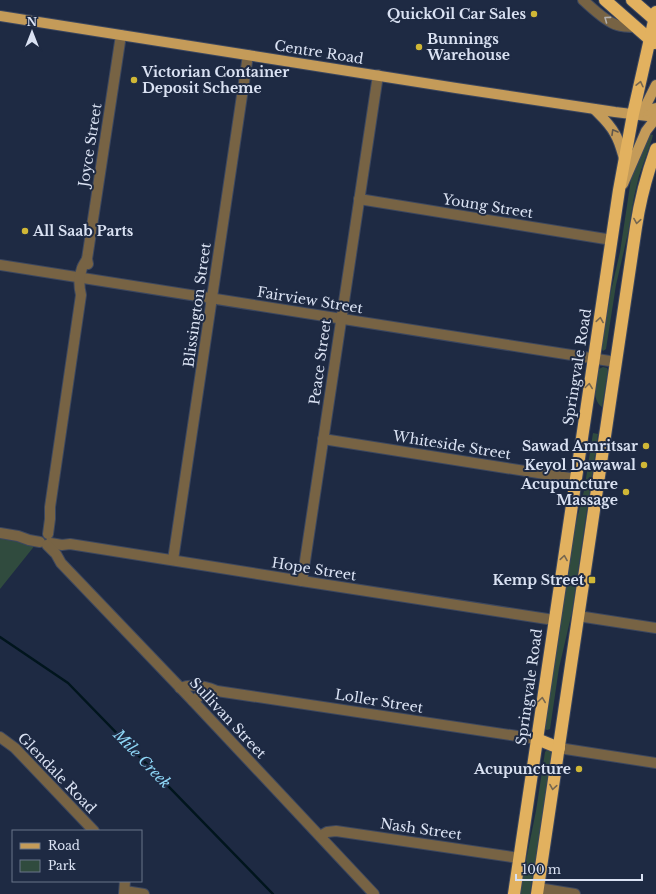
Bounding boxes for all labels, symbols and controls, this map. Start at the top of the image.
place label: QuickOil Car Sales [387,5,526,23]
marker: QuickOil Car Sales [529,9,539,19]
north arrow [12,12,52,52]
text: N [27,15,38,29]
one-way arrow [604,16,611,24]
place label: Bunnings Warehouse [426,30,510,64]
street label: Centre Road [273,36,365,68]
marker: Bunnings Warehouse [414,42,424,52]
place label: Victorian Container Deposit Scheme [141,63,289,97]
marker: Victorian Container Deposit Scheme [129,75,139,85]
one-way arrow [635,80,643,87]
street label: Joyce Street [74,101,106,190]
one-way arrow [611,129,618,136]
street label: Young Street [440,190,535,222]
one-way arrow [633,218,642,224]
place label: All Saab Parts [32,222,134,240]
marker: All Saab Parts [20,226,30,236]
street label: Blissington Street [179,241,215,369]
street label: Fairview Street [256,283,365,317]
street label: Springvale Road [559,307,595,427]
street label: Peace Street [305,317,335,406]
one-way arrow [595,317,604,323]
one-way arrow [585,383,594,389]
street label: Whiteside Street [391,427,513,463]
place label: Sawad Amritsar [522,437,638,455]
marker: Sawad Amritsar [641,441,651,451]
place label: Keyol Dawawal [524,456,636,474]
marker: Keyol Dawawal [639,460,649,470]
place label: Acupuncture Massage [520,475,618,509]
marker: Acupuncture Massage [621,487,631,497]
street label: Hope Street [270,553,358,585]
one-way arrow [559,555,568,561]
place label: Kemp Street [492,571,585,589]
marker: Kemp Street [587,575,597,585]
street label: Springvale Road [512,627,546,747]
street label: Sullivan Street [186,674,271,763]
street label: Loller Street [334,685,425,717]
one-way arrow [537,697,546,703]
water label: Mile Creek [109,724,175,792]
street label: Glendale Road [14,729,100,818]
place label: Acupuncture [473,760,571,778]
marker: Acupuncture [574,764,584,774]
one-way arrow [549,784,558,790]
street label: Nash Street [379,814,464,844]
legend [12,830,142,882]
text: Road [48,838,80,853]
scale bar [516,856,642,882]
text: Park [48,858,76,873]
text: 100 m [522,862,561,877]

